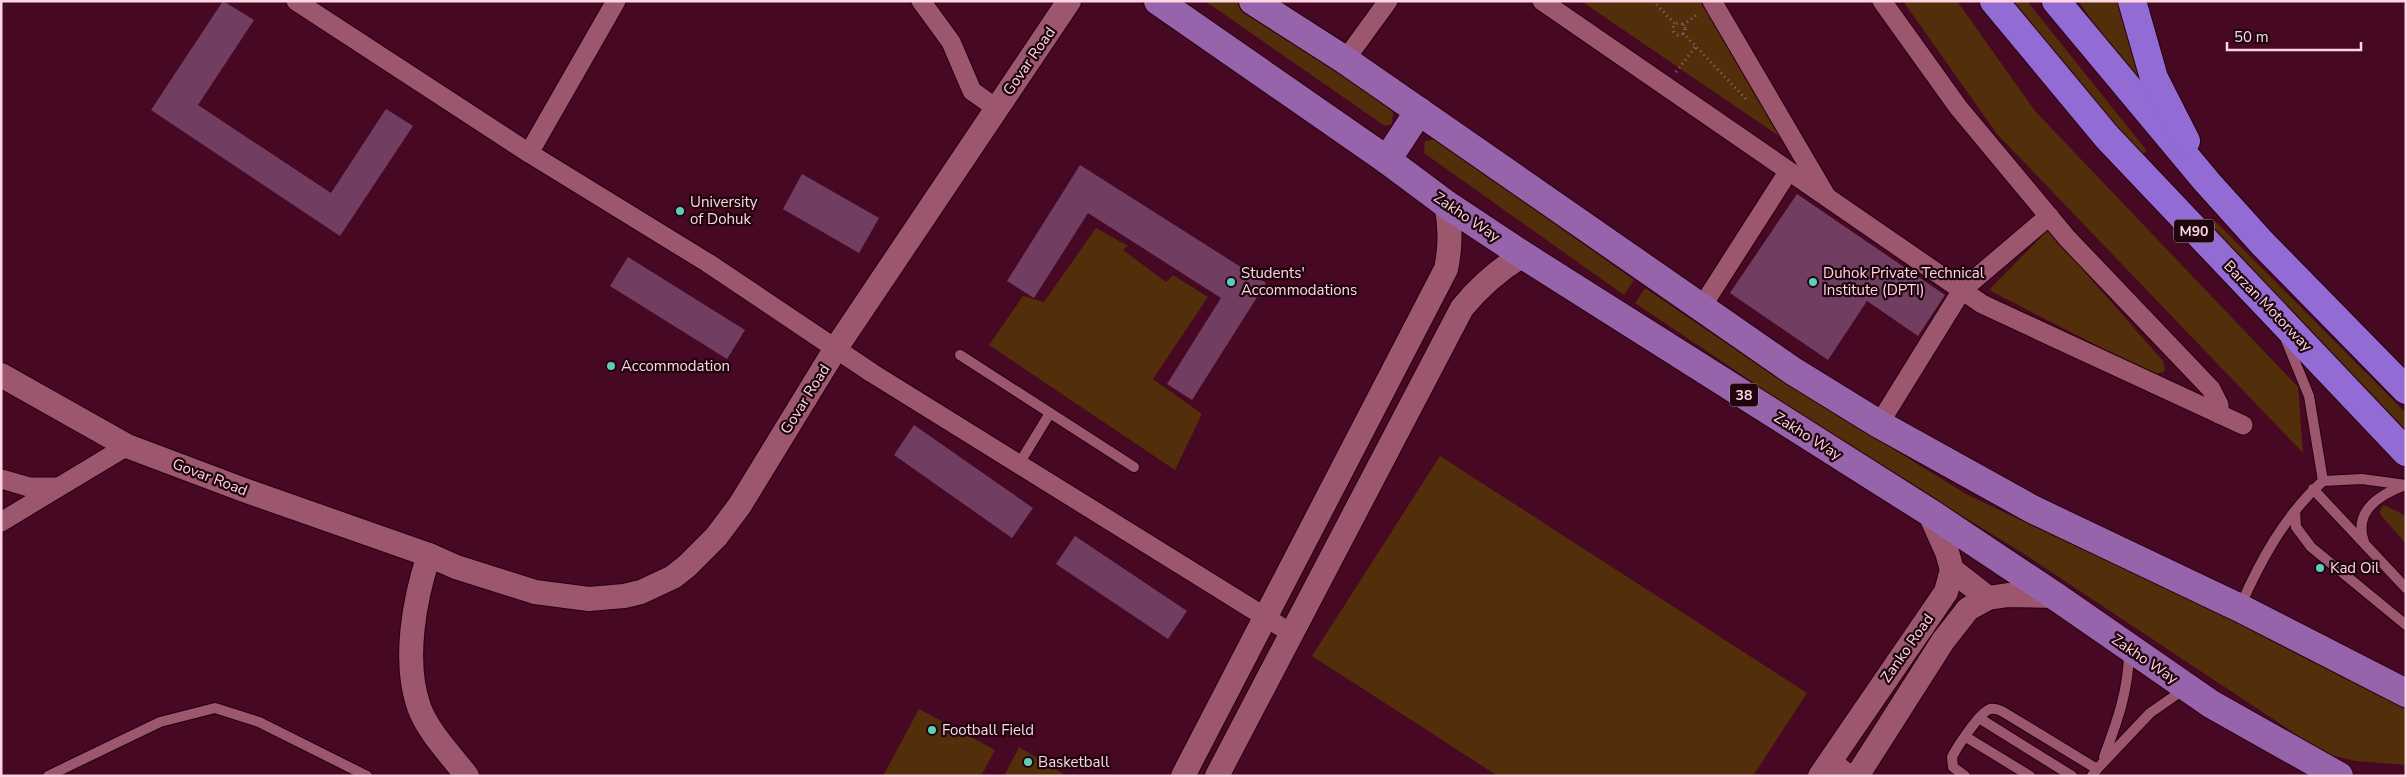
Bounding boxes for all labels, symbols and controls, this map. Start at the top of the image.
scale bar [2227,20,2361,52]
street label: Govar Road [998,23,1060,99]
text: 50 m [2234,27,2269,47]
street label: Zakho Way [1430,187,1504,247]
place label: University of Dohuk [690,192,758,229]
marker: University of Dohuk [674,205,686,217]
road number: M90 [2174,220,2214,242]
street label: Barzan Motorway [2219,256,2317,356]
place label: Students' Accommodations [1241,263,1357,300]
place label: Duhok Private Technical Institute (DPTI) [1823,263,1985,300]
marker: Students' Accommodations [1225,276,1237,288]
marker: Duhok Private Technical Institute (DPTI) [1807,276,1819,288]
place label: Accommodation [621,356,730,376]
marker: Accommodation [605,360,617,372]
street label: Govar Road [776,360,834,438]
road number: 38 [1730,384,1758,406]
street label: Zakho Way [1770,407,1846,465]
street label: Govar Road [170,454,250,500]
place label: Kad Oil [2330,558,2380,578]
marker: Kad Oil [2314,562,2326,574]
street label: Zanko Road [1876,610,1938,686]
street label: Zakho Way [2108,629,2182,689]
place label: Football Field [942,720,1034,740]
marker: Football Field [926,724,938,736]
place label: Basketball [1038,752,1110,772]
marker: Basketball [1022,756,1034,768]

